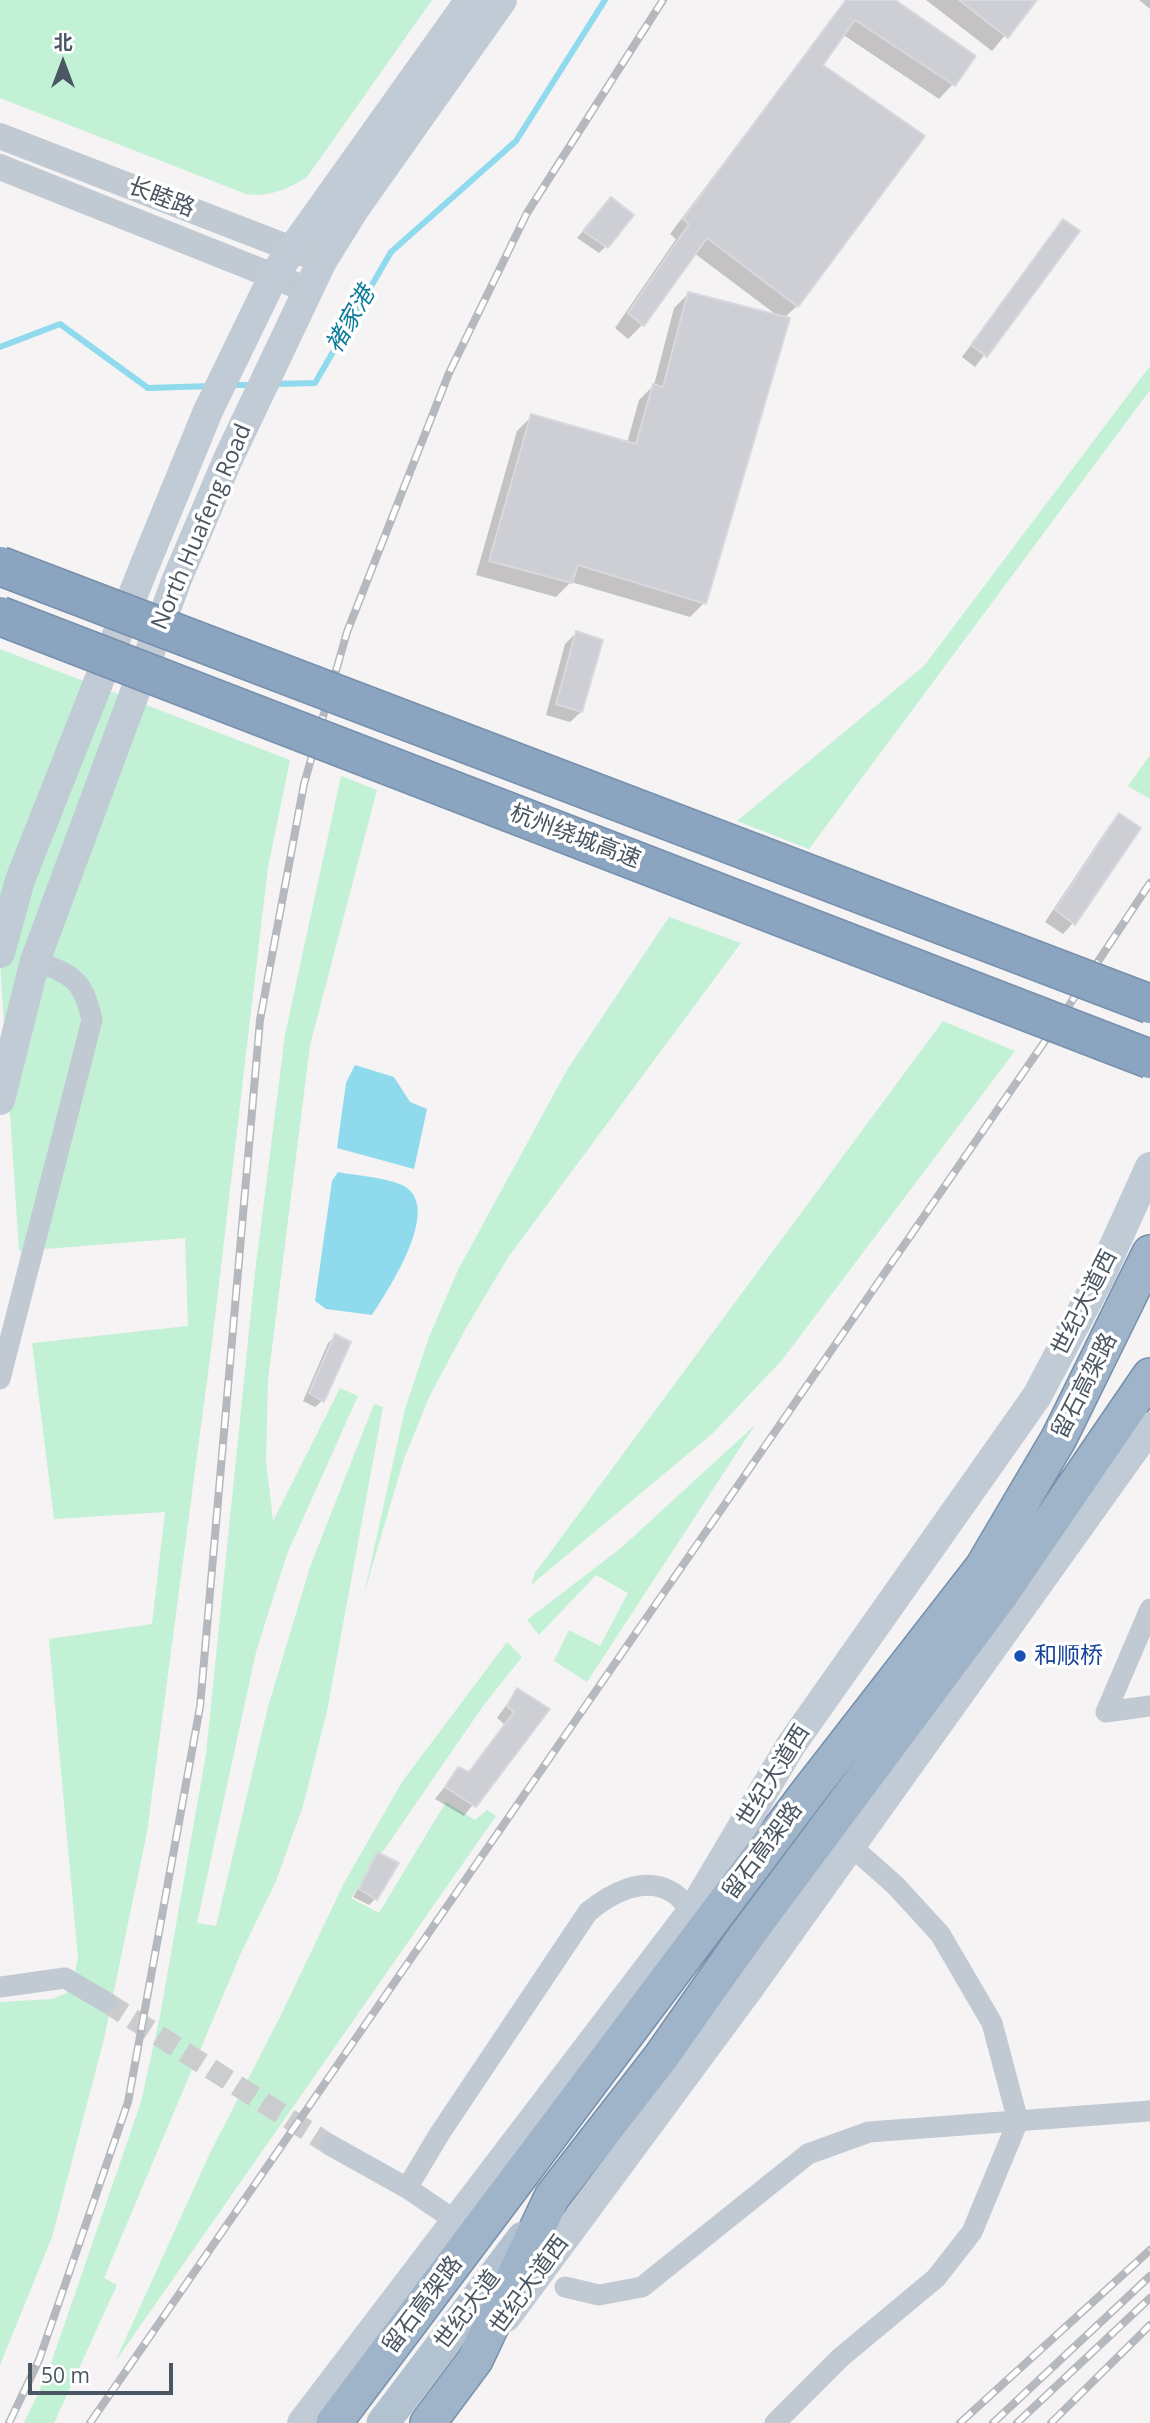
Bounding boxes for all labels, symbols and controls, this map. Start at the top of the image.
north arrow [28,28,98,98]
text: 北 [53,29,73,55]
street label: 长睦路 [124,173,198,223]
water label: 褚家港 [321,282,381,358]
street label: North Huafeng Road [146,420,258,634]
street label: 杭州绕城高速 [506,799,644,875]
street label: 世纪大道西 [1047,1246,1123,1360]
street label: 留石高架路 [1047,1329,1123,1443]
place label: 和顺桥 [1034,1642,1103,1670]
marker: 和顺桥 [1012,1648,1028,1664]
street label: 世纪大道西 [732,1720,816,1832]
street label: 留石高架路 [717,1797,809,1905]
street label: 世纪大道西 [485,2230,575,2340]
street label: 留石高架路 [377,2251,469,2359]
street label: 世纪大道 [429,2265,507,2355]
scale bar [32,2350,177,2394]
text: 50 m [41,2361,90,2389]

